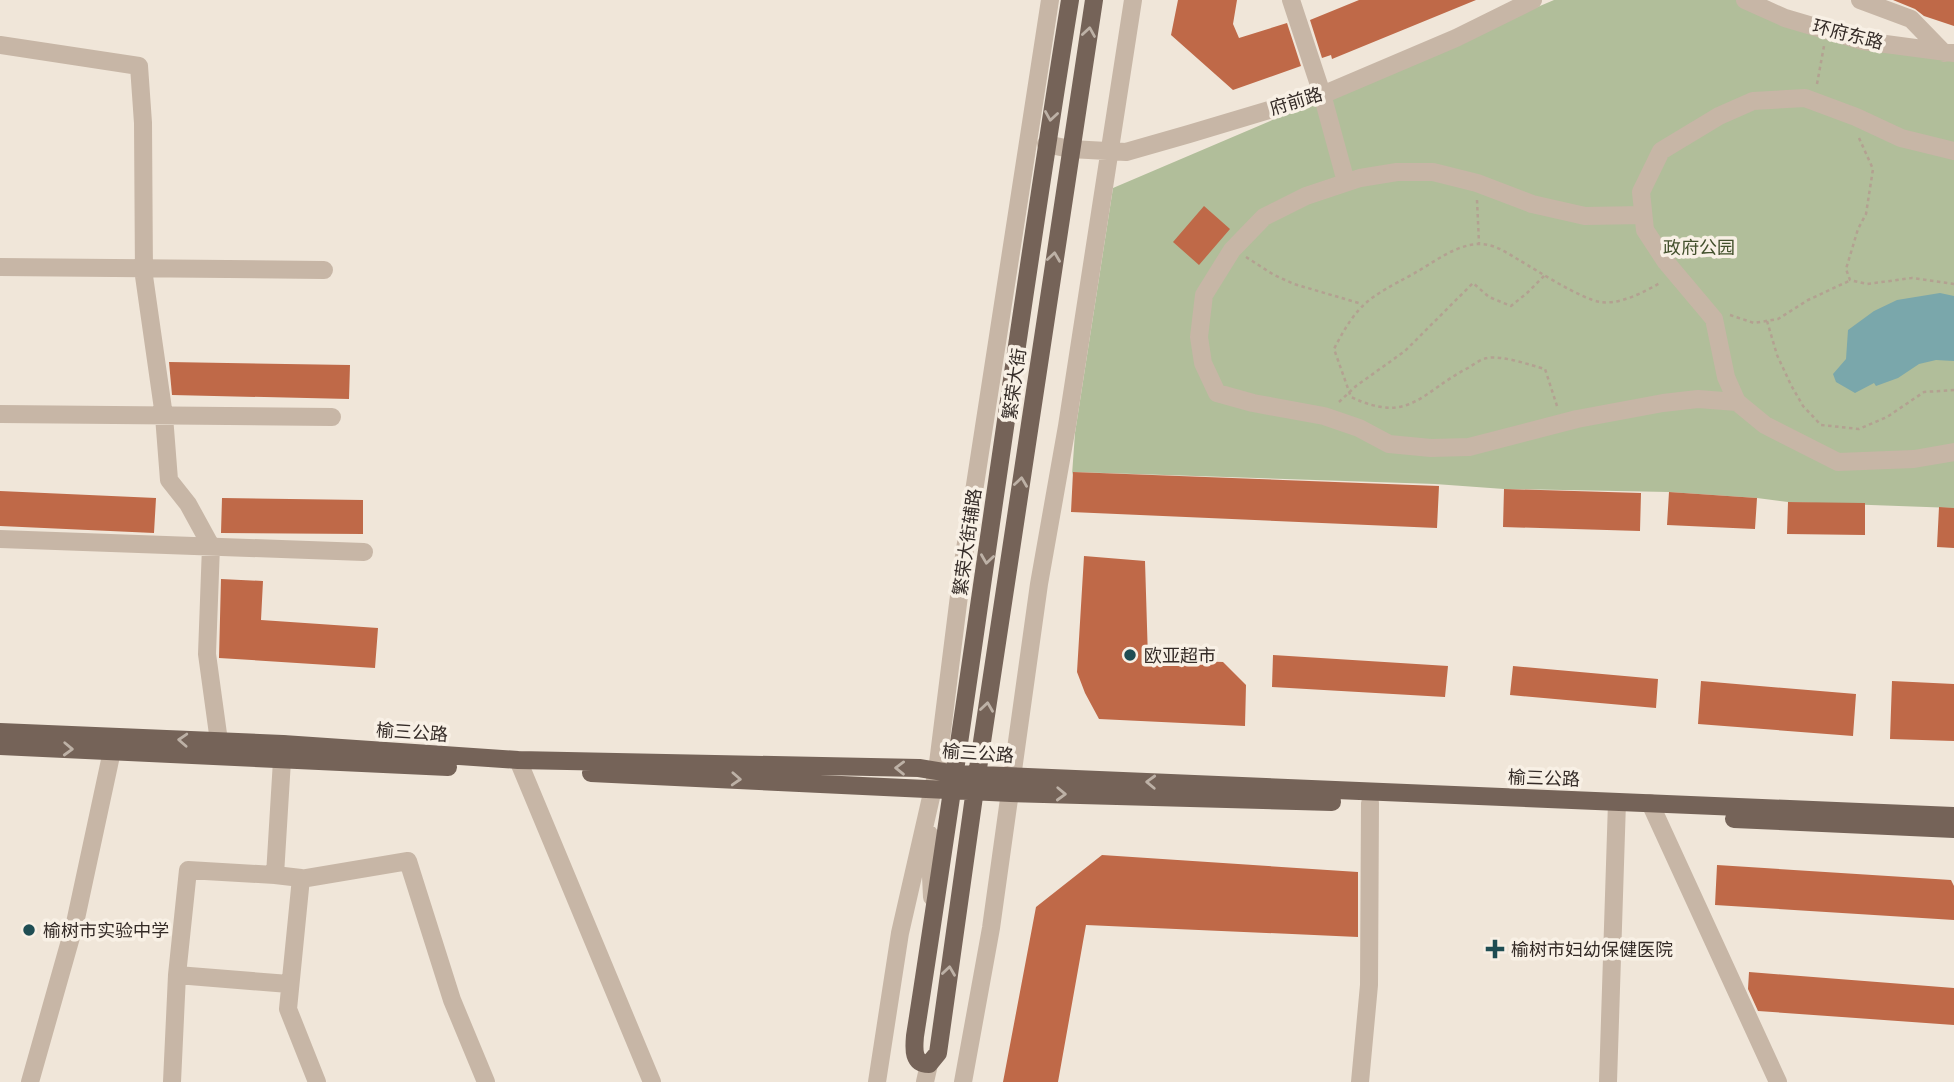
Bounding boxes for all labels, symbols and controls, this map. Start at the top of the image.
street label: 环府东路 [1810,13,1886,55]
one-way arrow [1081,27,1096,38]
street label: 府前路 [1267,81,1325,121]
one-way arrow [1044,110,1059,122]
park label: 政府公园 [1663,235,1735,260]
one-way arrow [1046,251,1061,263]
street label: 繁荣大街 [997,347,1031,421]
one-way arrow [1013,476,1028,488]
street label: 繁荣大街辅路 [947,487,987,597]
one-way arrow [979,553,994,565]
place label: 欧亚超市 [1144,643,1216,668]
marker: 欧亚超市 [1122,647,1138,663]
one-way arrow [980,701,995,713]
street label: 榆三公路 [375,717,449,747]
one-way arrow [178,733,189,748]
street label: 榆三公路 [941,738,1015,768]
one-way arrow [63,742,74,757]
one-way arrow [894,760,905,775]
street label: 榆三公路 [1508,764,1580,792]
one-way arrow [731,771,742,786]
one-way arrow [1146,775,1157,790]
one-way arrow [1056,787,1067,802]
place label: 榆树市实验中学 [43,918,169,943]
marker: 榆树市实验中学 [21,922,37,938]
place label: 榆树市妇幼保健医院 [1511,937,1673,962]
marker: 榆树市妇幼保健医院 [1485,939,1505,959]
one-way arrow [941,965,956,977]

